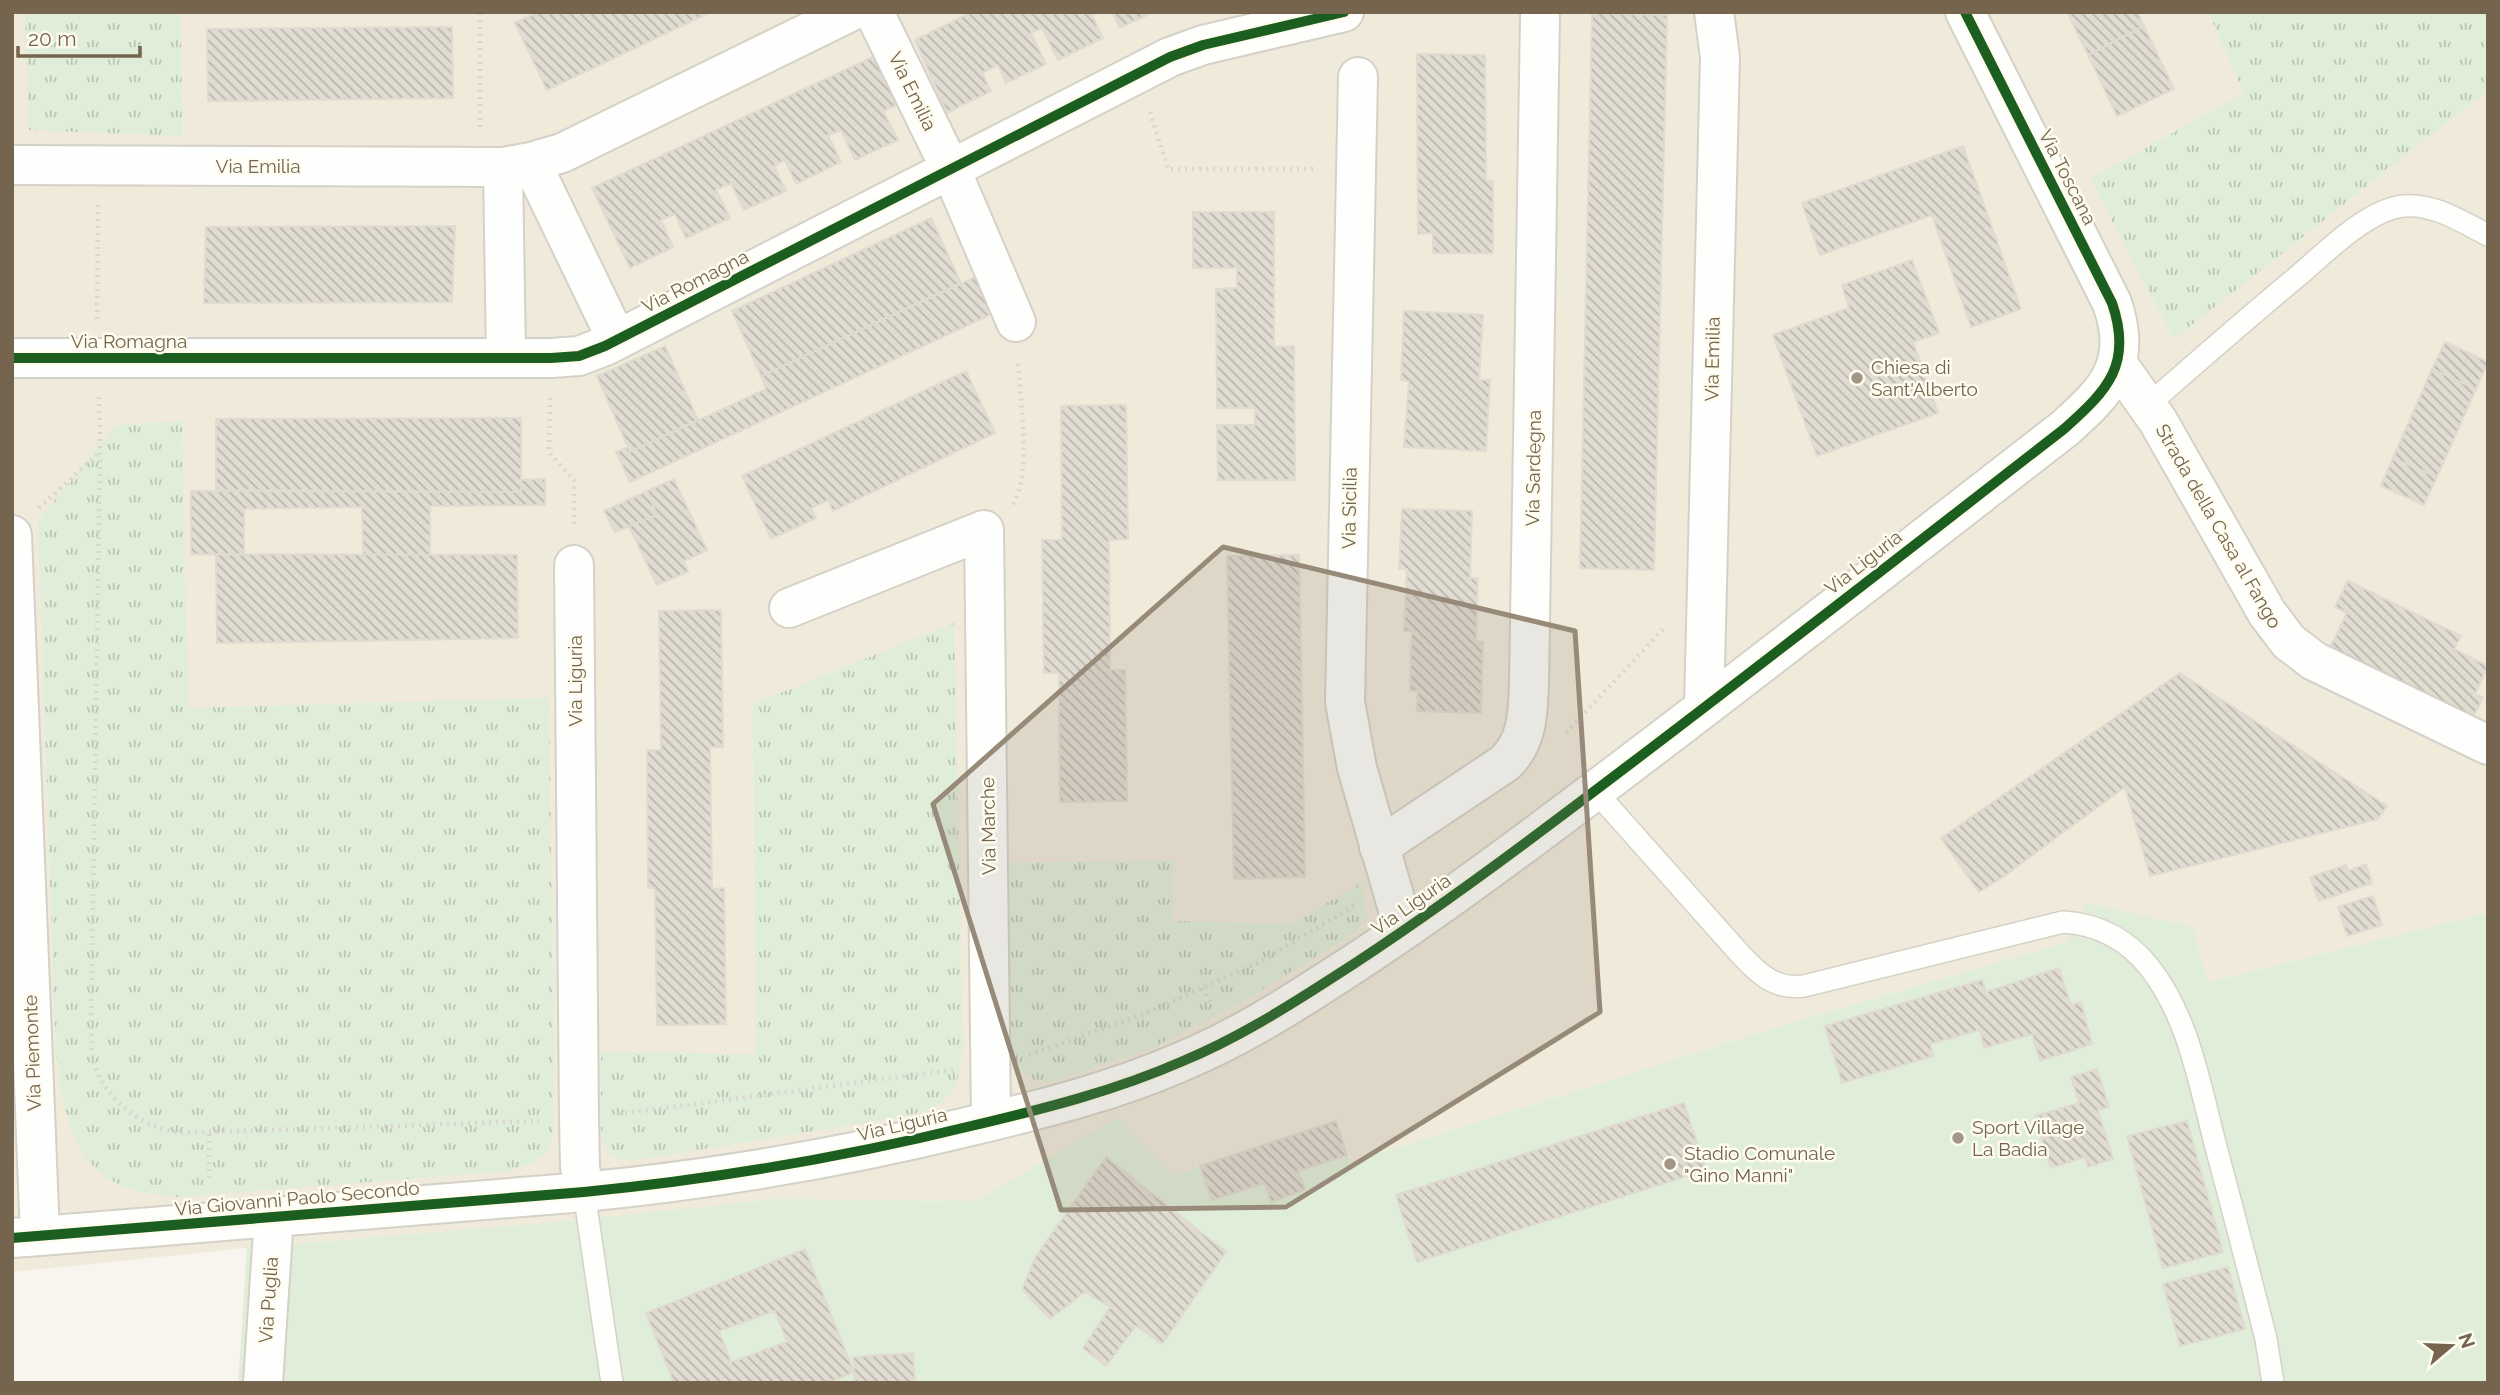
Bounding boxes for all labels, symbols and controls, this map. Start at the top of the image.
scale bar [18,14,140,58]
text: 20 m [28,26,76,51]
street label: Via Emilia [884,48,942,134]
street label: Via Toscana [2035,126,2101,228]
street label: Via Emilia [216,155,300,177]
street label: Via Romagna [638,245,752,317]
street label: Via Emilia [1700,316,1724,402]
street label: Via Romagna [71,330,187,352]
place label: Chiesa di Sant'Alberto [1871,356,1978,400]
marker: Chiesa di Sant'Alberto [1849,370,1865,386]
street label: Via Sardegna [1521,409,1545,527]
street label: Strada della Casa al Fango [2151,420,2287,632]
street label: Via Sicilia [1337,467,1361,549]
street label: Via Liguria [1820,525,1906,599]
street label: Via Liguria [564,635,586,727]
street label: Via Marche [976,777,1000,875]
street label: Via Liguria [1367,869,1455,939]
street label: Via Piemonte [19,994,45,1112]
street label: Via Liguria [855,1103,949,1145]
place label: Sport Village La Badia [1972,1116,2084,1160]
marker: Sport Village La Badia [1950,1130,1966,1146]
place label: Stadio Comunale "Gino Manni" [1684,1142,1835,1186]
marker: Stadio Comunale "Gino Manni" [1662,1156,1678,1172]
street label: Via Giovanni Paolo Secondo [174,1176,420,1220]
street label: Via Puglia [254,1256,282,1344]
north arrow [2416,1311,2486,1381]
text: N [2454,1330,2480,1351]

